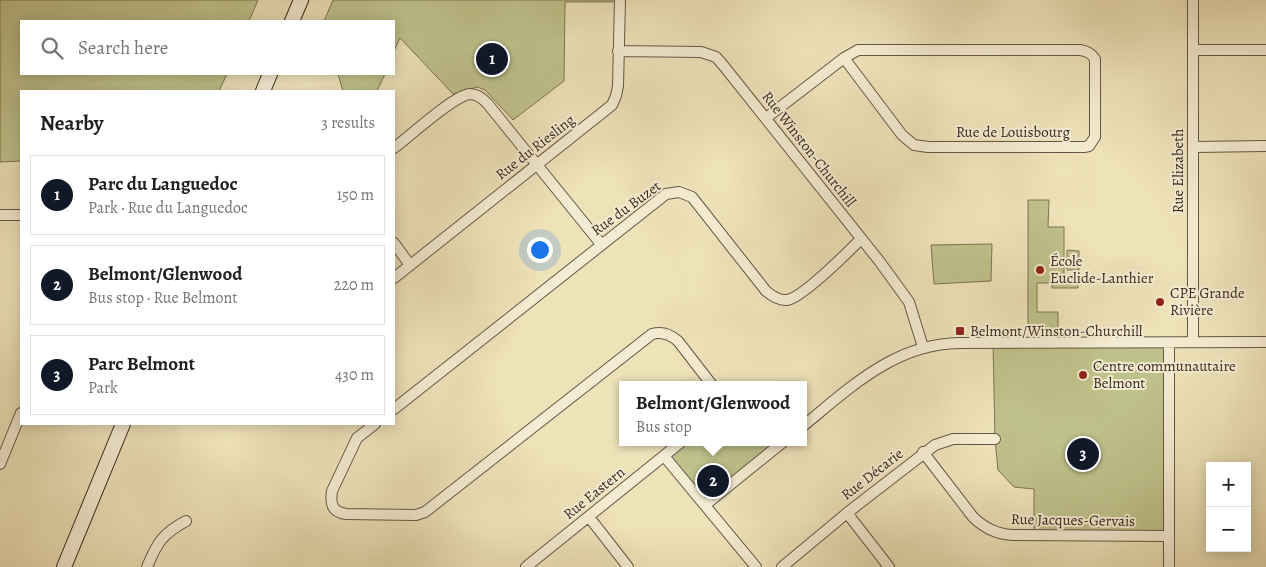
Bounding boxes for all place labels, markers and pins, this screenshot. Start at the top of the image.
pin: 1 [476,40,508,78]
place label: École Euclide-Lanthier [1050,251,1154,288]
marker: École Euclide-Lanthier [1034,264,1046,276]
place label: CPE Grande Rivière [1170,283,1245,320]
marker: CPE Grande Rivière [1154,296,1166,308]
place label: Belmont/Winston-Churchill [970,321,1143,341]
marker: Belmont/Winston-Churchill [954,325,966,337]
place label: Centre communautaire Belmont [1093,356,1236,393]
marker: Centre communautaire Belmont [1077,369,1089,381]
pin: 3 [1067,435,1099,473]
pin: 2 [697,462,729,500]

